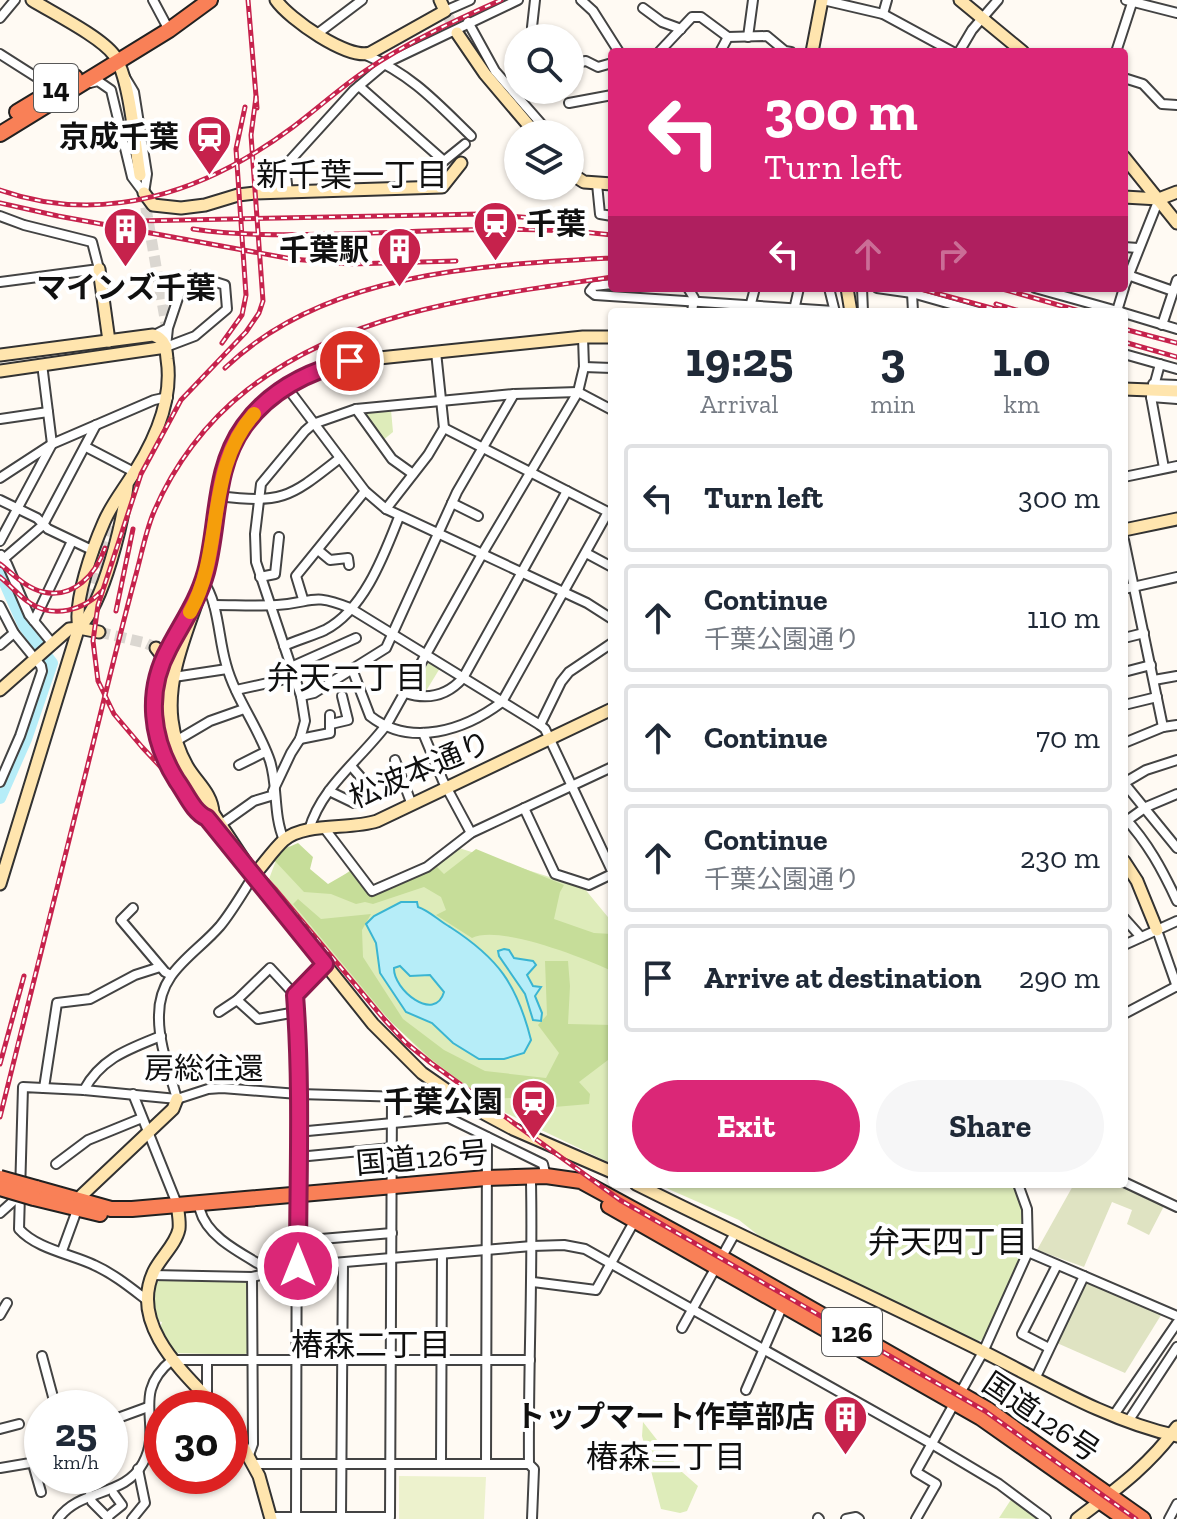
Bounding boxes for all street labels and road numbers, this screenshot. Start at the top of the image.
road number: 14 [34,64,78,112]
street label: 松波本通り [344,724,496,816]
street label: 房総往還 [144,1051,264,1087]
street label: 国道126号 [354,1134,490,1182]
road number: 126 [822,1308,882,1356]
street label: 国道126号 [976,1365,1106,1469]

